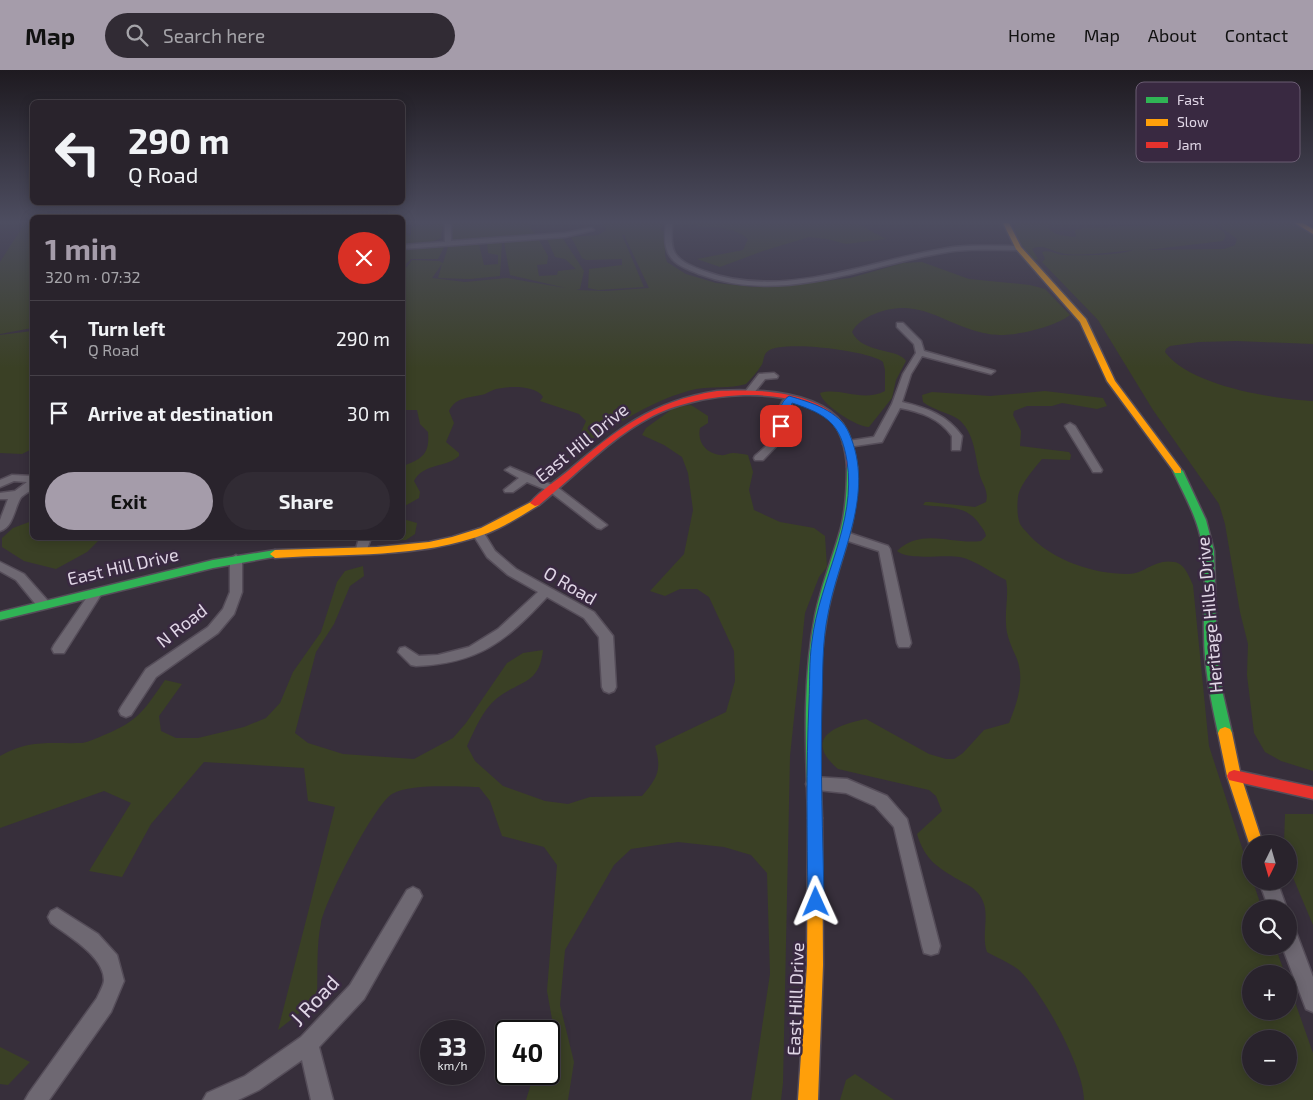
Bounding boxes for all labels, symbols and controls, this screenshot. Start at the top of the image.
search box [105,13,455,58]
text: Map [25,21,75,50]
icon: search [123,21,151,49]
text: Search here [163,24,265,47]
text: Home [1008,24,1056,46]
text: Map [1084,24,1120,46]
text: About [1148,24,1197,46]
text: Contact [1225,24,1288,46]
legend [1136,82,1300,162]
text: Fast [1177,91,1204,108]
text: Slow [1177,113,1209,130]
text: 290 m [128,119,229,161]
icon: left [45,120,110,185]
text: Jam [1177,136,1202,153]
text: Q Road [128,161,198,187]
text: 1 min [45,230,117,266]
button: close [338,232,390,284]
text: 320 m · 07:32 [45,267,141,286]
text: Turn left [88,317,165,340]
icon: left [45,324,73,352]
text: 290 m [336,327,390,350]
text: Q Road [88,340,139,359]
street label: East Hill Drive [530,398,632,486]
icon: arrive [45,399,73,427]
text: Arrive at destination [88,402,273,425]
text: 30 m [347,402,390,425]
pin [760,405,802,447]
icon: arrive [767,412,795,440]
button: Exit [45,472,213,530]
button: Share [223,472,390,530]
street label: Heritage Hills Drive [1191,536,1227,694]
street label: East Hill Drive [65,543,181,590]
street label: O Road [540,561,601,609]
street label: N Road [152,599,211,652]
north arrow [1242,835,1298,890]
map controls [1242,835,1297,1085]
position arrow [789,875,841,927]
button: search [1242,900,1297,955]
street label: East Hill Drive [782,942,808,1056]
button: + [1242,965,1297,1020]
street label: J Road [284,969,344,1031]
speed limit sign: 40 [495,1020,560,1085]
button: − [1242,1030,1297,1085]
text: 33 [438,1031,467,1061]
text: km/h [438,1058,467,1072]

